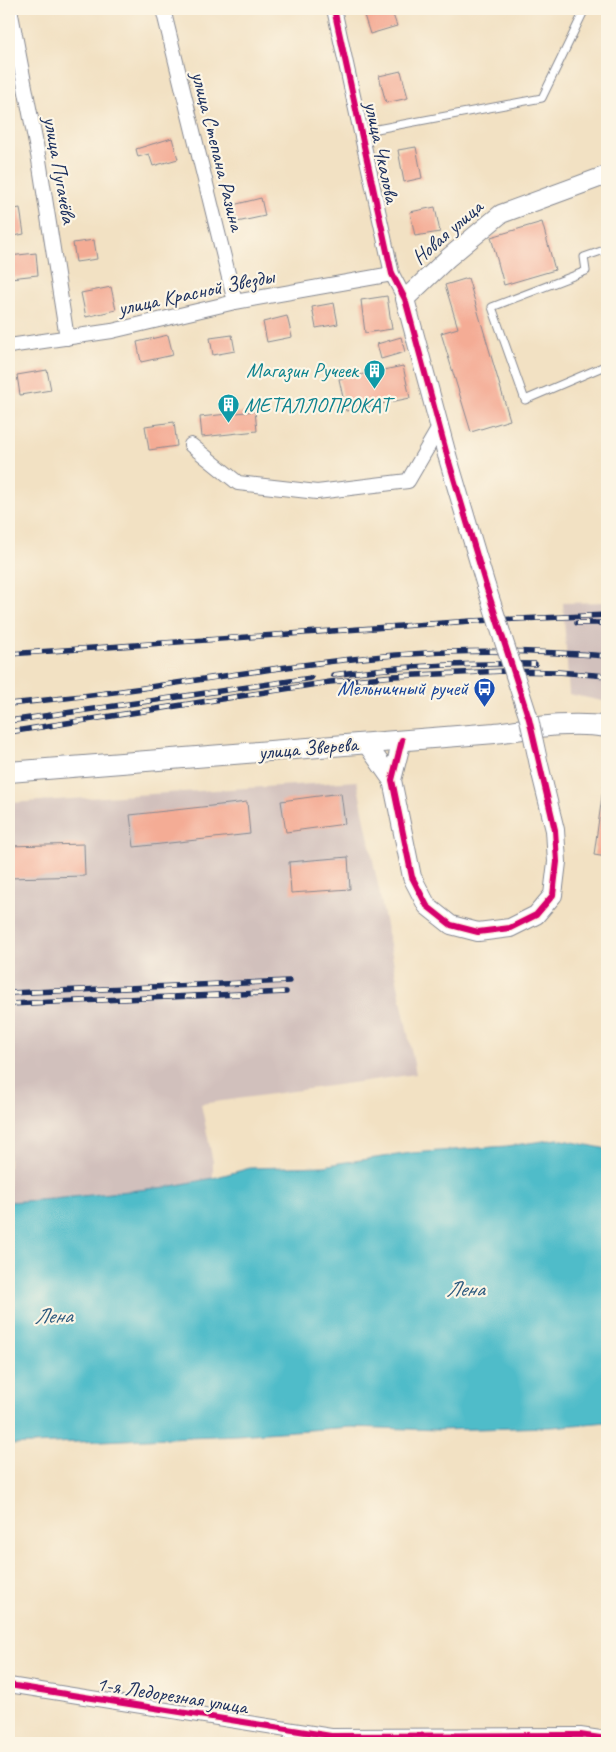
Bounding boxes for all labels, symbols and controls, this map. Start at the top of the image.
street label: улица Степана Разина [185,67,251,236]
street label: улица Чкалова [358,97,406,208]
street label: улица Пугачёва [37,112,83,227]
street label: Новая улица [406,192,490,270]
street label: улица Красной Звезды [114,262,278,322]
place label: Магазин Ручеек [246,357,360,383]
building icon: Магазин Ручеек [362,358,386,389]
place label: МЕТАЛЛОПРОКАТ [244,392,396,418]
building icon: МЕТАЛЛОПРОКАТ [216,393,240,424]
place label: Мельничный ручей [337,675,469,701]
bus stop icon: Мельничный ручей [472,676,496,707]
street label: улица Зверева [255,731,361,765]
water label: Лена [446,1275,486,1303]
water label: Лена [34,1302,74,1330]
street label: 1-я Ледорезная улица [95,1670,252,1720]

